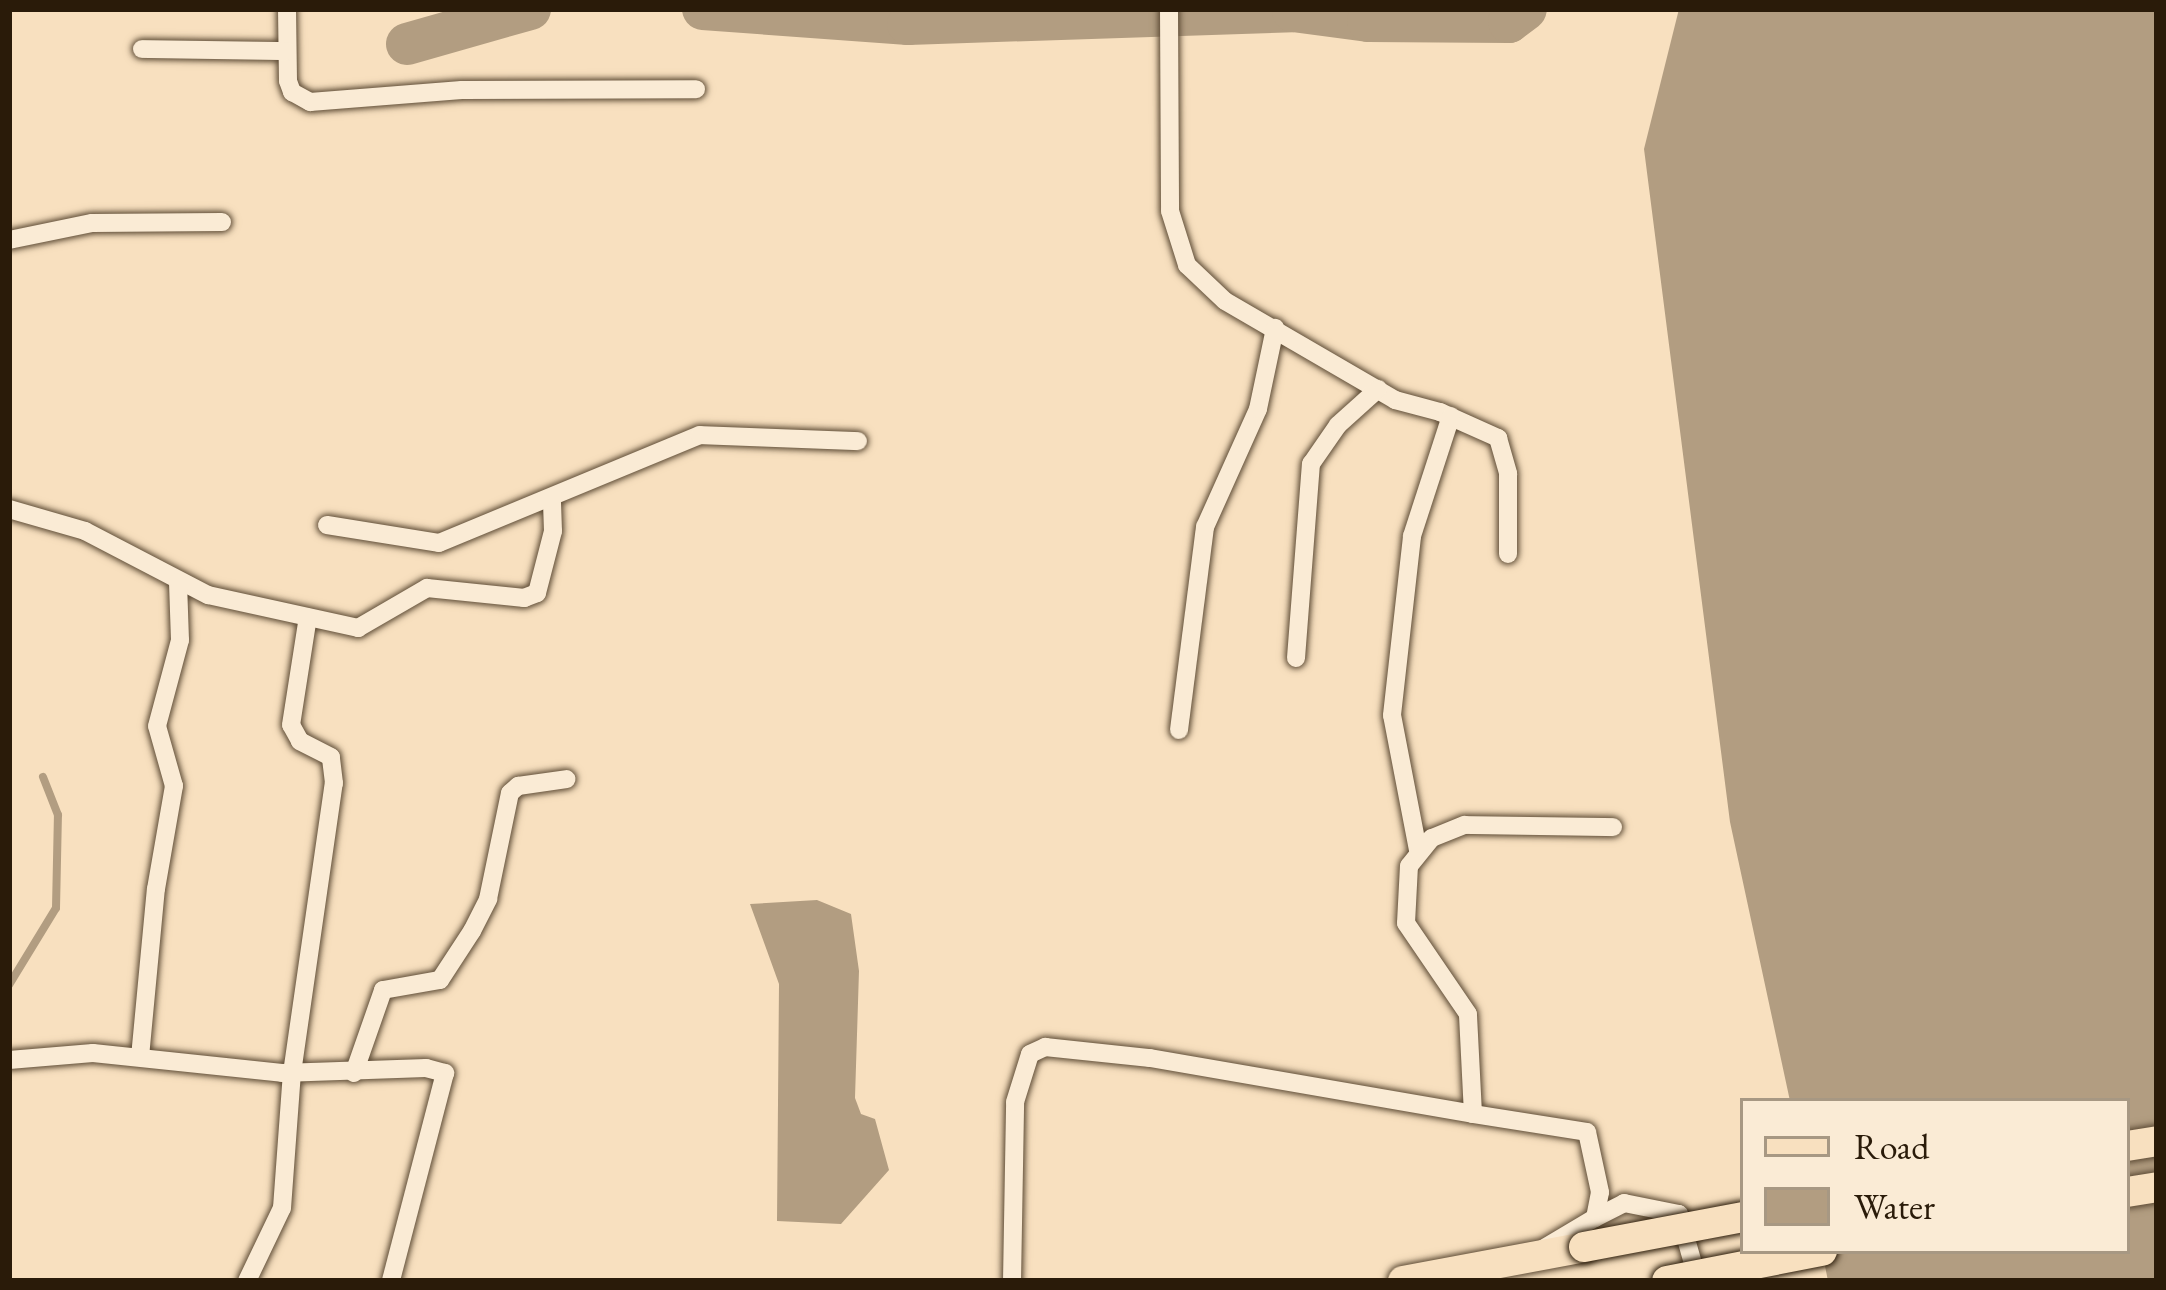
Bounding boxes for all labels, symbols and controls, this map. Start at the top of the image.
legend [1740,1098,2130,1254]
text: Road [1854,1123,1929,1170]
text: Water [1854,1183,1935,1230]

